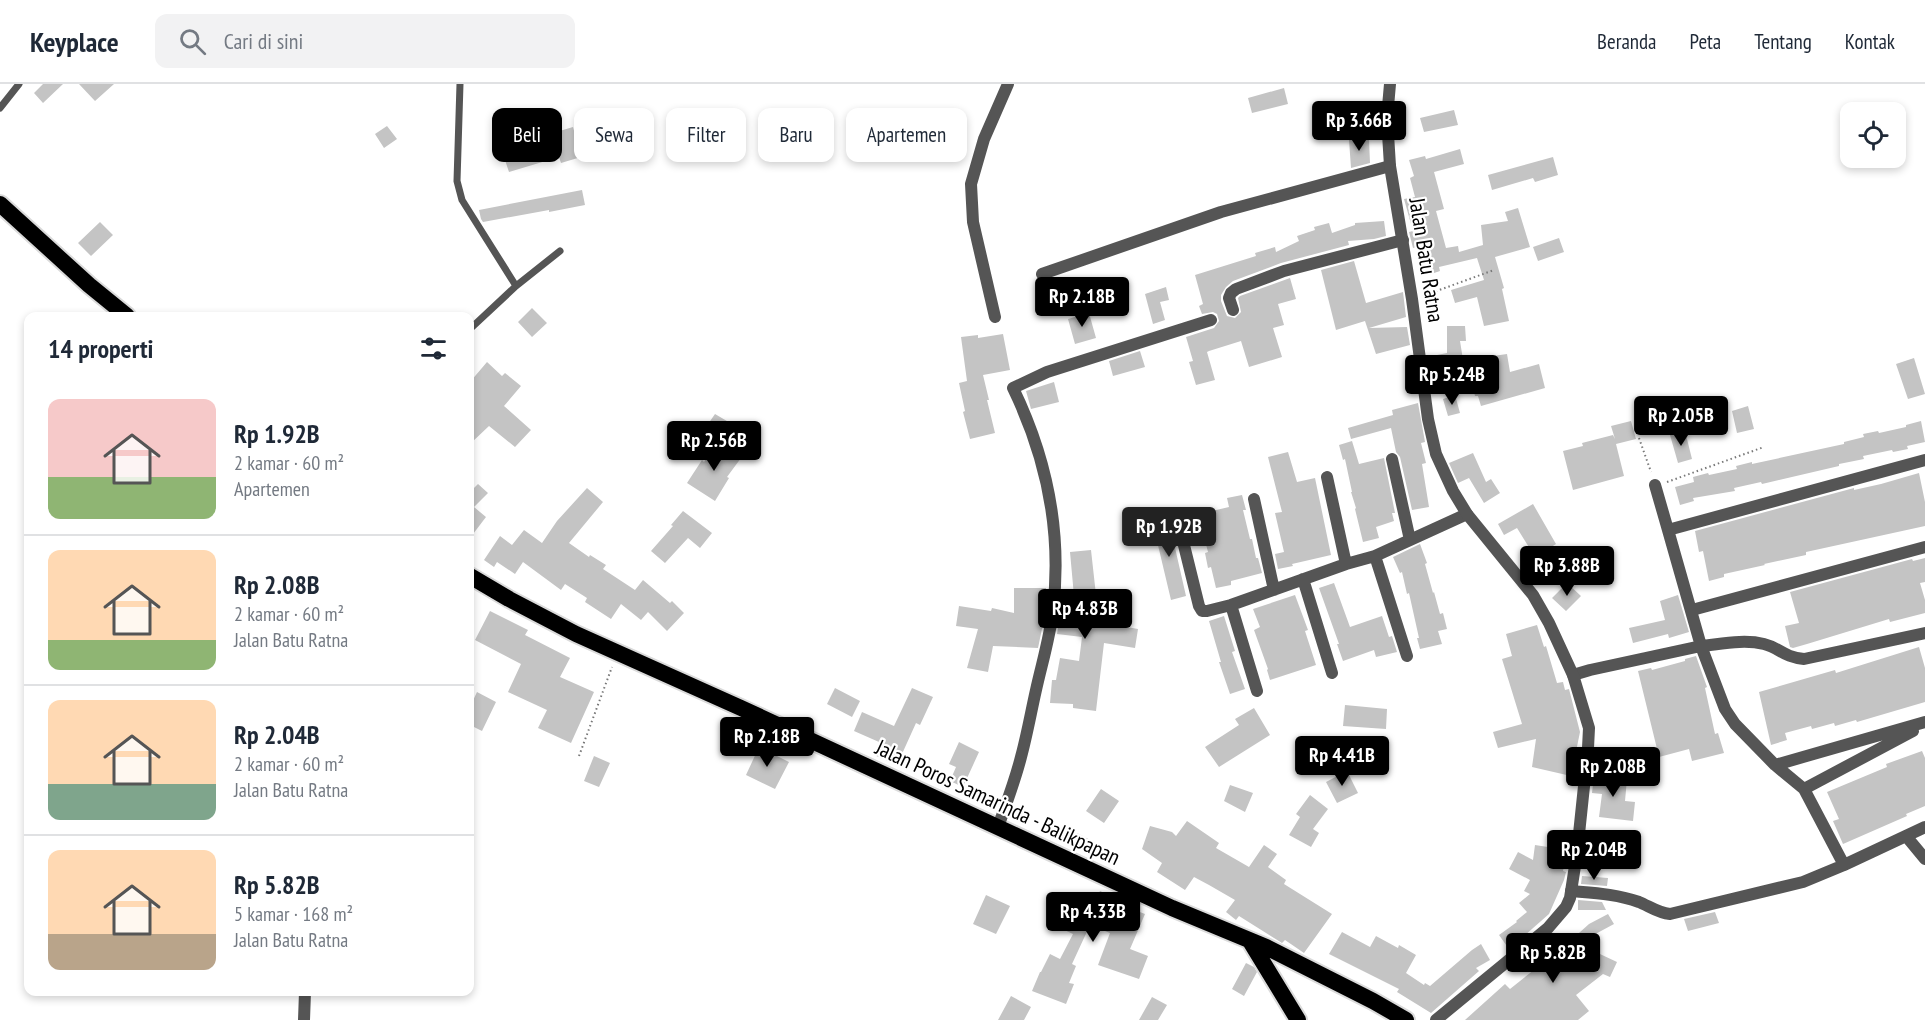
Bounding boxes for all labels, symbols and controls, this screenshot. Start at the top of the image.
search box [155,14,575,68]
text: Keyplace [30,23,119,60]
icon: search [176,25,209,58]
text: Cari di sini [224,27,303,55]
text: Beranda [1597,28,1657,55]
text: Peta [1690,28,1721,55]
text: Tentang [1754,28,1812,55]
text: Kontak [1845,28,1895,55]
pin: Rp 3.66B [1297,101,1421,152]
map controls [1840,102,1906,168]
button: locate [1840,102,1906,168]
text: Rp 3.66B [1326,107,1392,133]
chip: Beli [492,108,562,162]
chip: Sewa [574,108,654,162]
chip: Filter [666,108,746,162]
chip: Baru [758,108,834,162]
chip: Apartemen [846,108,967,162]
street label: Jalan Batu Ratna [1403,195,1451,324]
pin: Rp 2.18B [1020,277,1144,328]
text: Rp 2.18B [1049,283,1115,309]
text: 14 properti [48,332,153,365]
icon: filters [417,332,450,365]
pin: Rp 5.24B [1390,355,1514,406]
text: Rp 5.24B [1419,361,1485,387]
pin: Rp 2.05B [1619,396,1743,447]
text: Rp 2.05B [1648,402,1714,428]
text: Rp 1.92B [234,417,320,450]
pin: Rp 2.56B [652,421,776,472]
icon: home [96,423,168,495]
text: Rp 2.56B [681,427,747,453]
text: 2 kamar · 60 m² [234,450,344,476]
text: Apartemen [234,476,310,502]
pin: Rp 1.92B [1107,507,1231,558]
text: Rp 1.92B [1136,513,1202,539]
pin: Rp 3.88B [1505,546,1629,597]
text: Rp 3.88B [1534,552,1600,578]
text: Rp 2.08B [234,568,320,601]
icon: home [96,574,168,646]
pin: Rp 4.83B [1023,589,1147,640]
text: Rp 4.83B [1052,595,1118,621]
text: 2 kamar · 60 m² [234,601,344,627]
text: Jalan Batu Ratna [234,627,348,653]
pin: Rp 2.18B [705,717,829,768]
text: Rp 2.04B [234,718,320,751]
text: Rp 2.18B [734,723,800,749]
icon: home [96,724,168,796]
street label: Jalan Poros Samarinda - Balikpapan [870,732,1125,871]
pin: Rp 4.41B [1280,736,1404,787]
text: Rp 4.41B [1309,742,1375,768]
pin: Rp 2.08B [1551,747,1675,798]
text: 2 kamar · 60 m² [234,751,344,777]
text: Rp 2.08B [1580,753,1646,779]
text: Jalan Batu Ratna [234,777,348,803]
pin: Rp 2.04B [1532,830,1656,881]
text: Rp 2.04B [1561,836,1627,862]
text: Rp 5.82B [234,868,320,901]
icon: home [96,874,168,946]
pin: Rp 4.33B [1031,892,1155,943]
text: Rp 4.33B [1060,898,1126,924]
text: 5 kamar · 168 m² [234,901,353,927]
text: Jalan Batu Ratna [234,927,348,953]
pin: Rp 5.82B [1491,933,1615,984]
text: Rp 5.82B [1520,939,1586,965]

